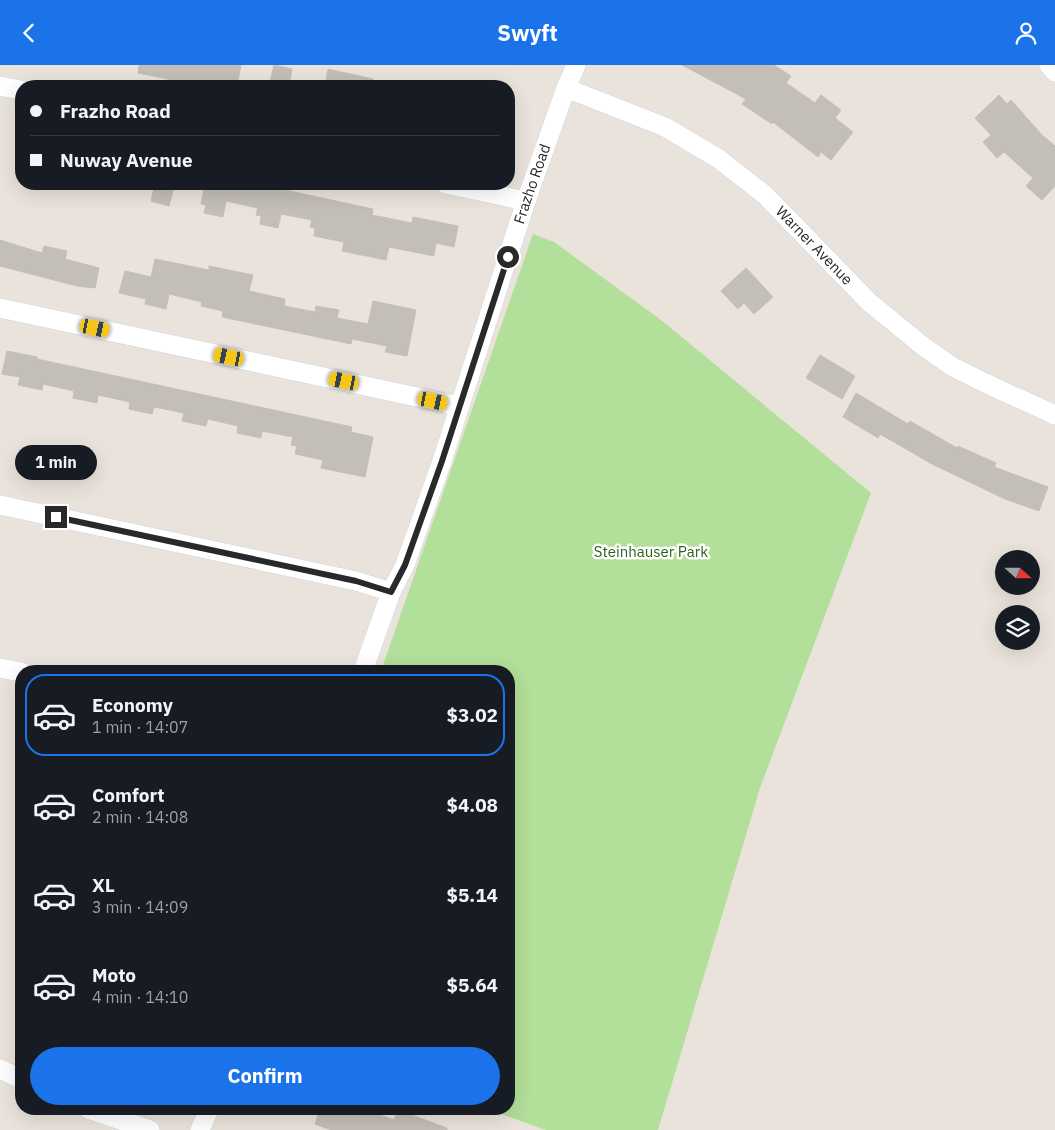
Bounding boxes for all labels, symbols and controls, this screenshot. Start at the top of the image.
text: Swyft [497,18,558,47]
icon: back [15,19,43,47]
icon: person [1012,19,1040,47]
text: Frazho Road [60,99,171,123]
street label: Frazho Road [509,141,554,226]
text: Nuway Avenue [60,148,193,172]
street label: Warner Avenue [772,202,857,289]
route start [497,246,519,268]
car [78,318,111,338]
car [212,347,245,367]
car [327,371,360,391]
car [416,391,449,411]
callout: 1 min [15,445,97,479]
text: 1 min [35,452,77,472]
route end [45,506,67,528]
park label: Steinhauser Park [594,542,708,561]
north arrow [995,550,1040,595]
map controls [995,550,1040,650]
button: layers [995,605,1040,650]
icon: car [32,693,77,738]
text: Economy [92,693,173,717]
text: $3.02 [446,703,498,727]
text: 1 min · 14:07 [92,717,188,737]
icon: car [32,783,77,828]
text: Comfort [92,783,165,807]
text: $4.08 [446,793,498,817]
text: 2 min · 14:08 [92,807,188,827]
icon: car [32,873,77,918]
text: XL [92,873,115,897]
text: $5.14 [446,883,498,907]
text: 3 min · 14:09 [92,897,188,917]
icon: car [32,963,77,1008]
text: Moto [92,963,136,987]
text: $5.64 [446,973,498,997]
text: 4 min · 14:10 [92,987,188,1007]
button: Confirm [30,1047,500,1105]

